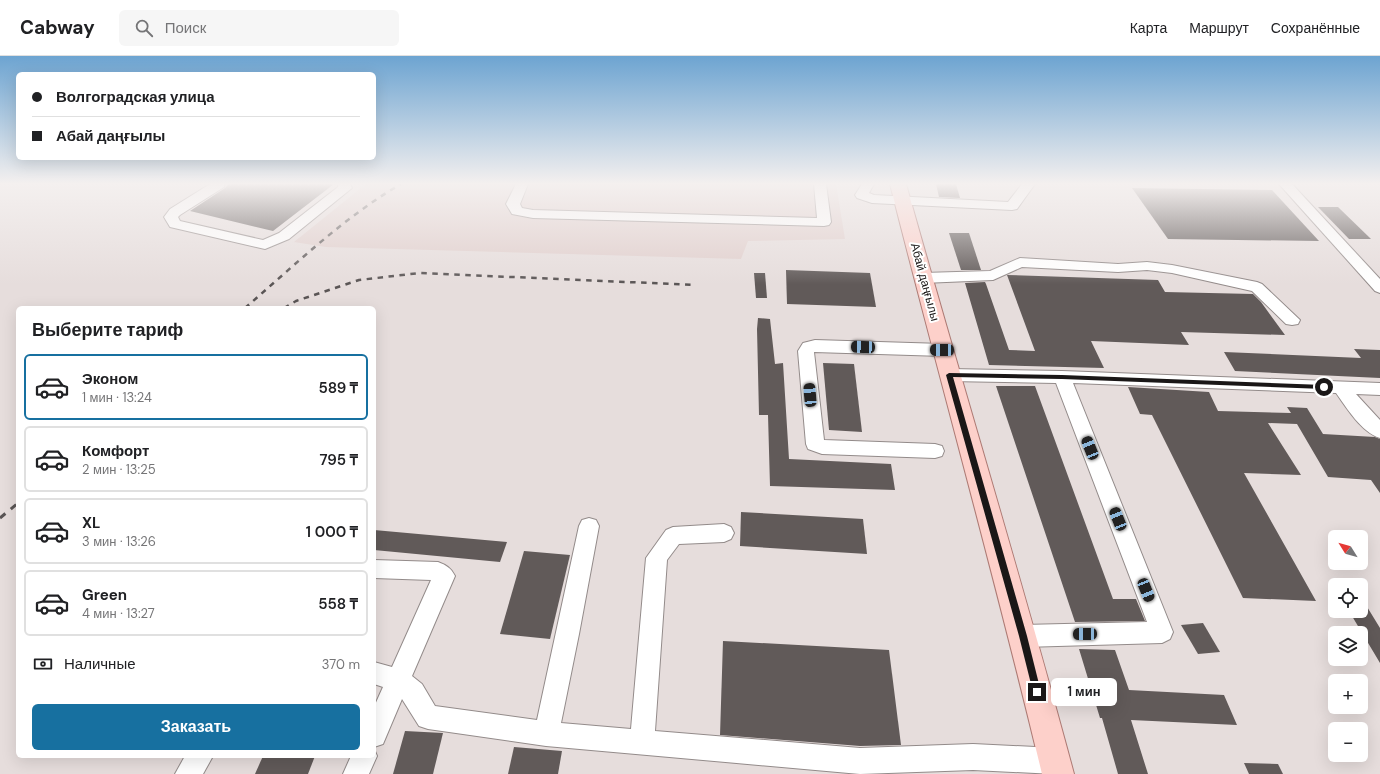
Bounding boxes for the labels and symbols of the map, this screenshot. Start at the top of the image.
street label: Абай даңғылы [907,241,943,323]
car [851,341,875,353]
car [930,344,954,356]
route start [1315,378,1333,396]
car [803,383,817,407]
car [1080,435,1100,461]
car [1108,506,1128,532]
north arrow [1328,530,1368,570]
car [1136,577,1156,603]
car [1073,628,1097,640]
callout: 1 мин [1051,678,1117,706]
route end [1028,683,1046,701]

